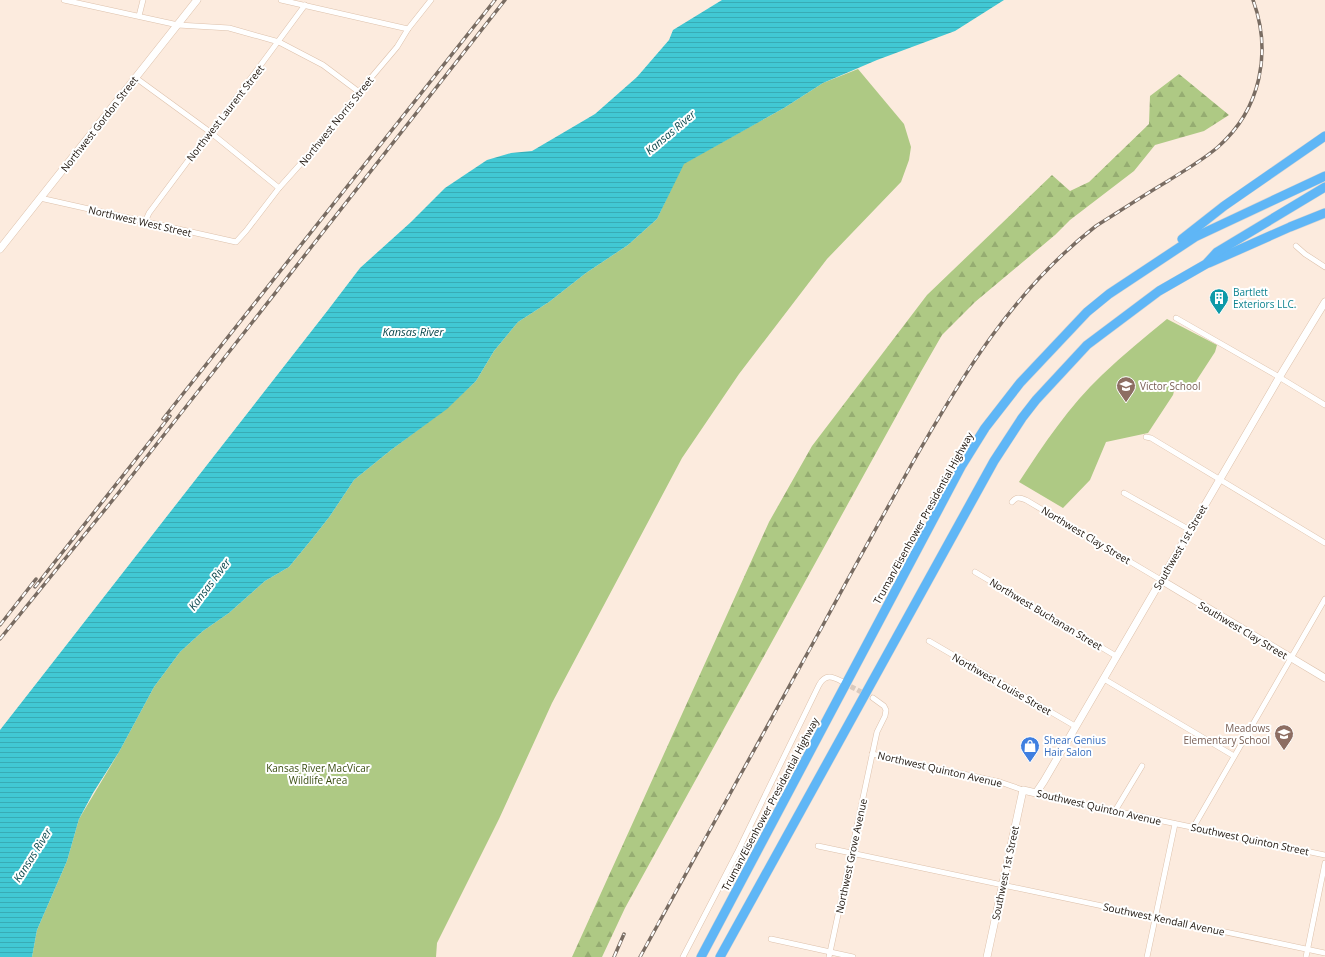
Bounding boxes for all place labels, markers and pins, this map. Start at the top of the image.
place label: Bartlett Exteriors LLC. [1233,285,1296,311]
building icon: Bartlett Exteriors LLC. [1208,287,1230,315]
school or university icon: Victor School [1115,375,1137,403]
place label: Victor School [1140,379,1201,393]
place label: Meadows Elementary School [1184,721,1270,747]
school or university icon: Meadows Elementary School [1273,723,1295,751]
place label: Shear Genius Hair Salon [1044,733,1106,759]
shop icon: Shear Genius Hair Salon [1019,735,1041,763]

